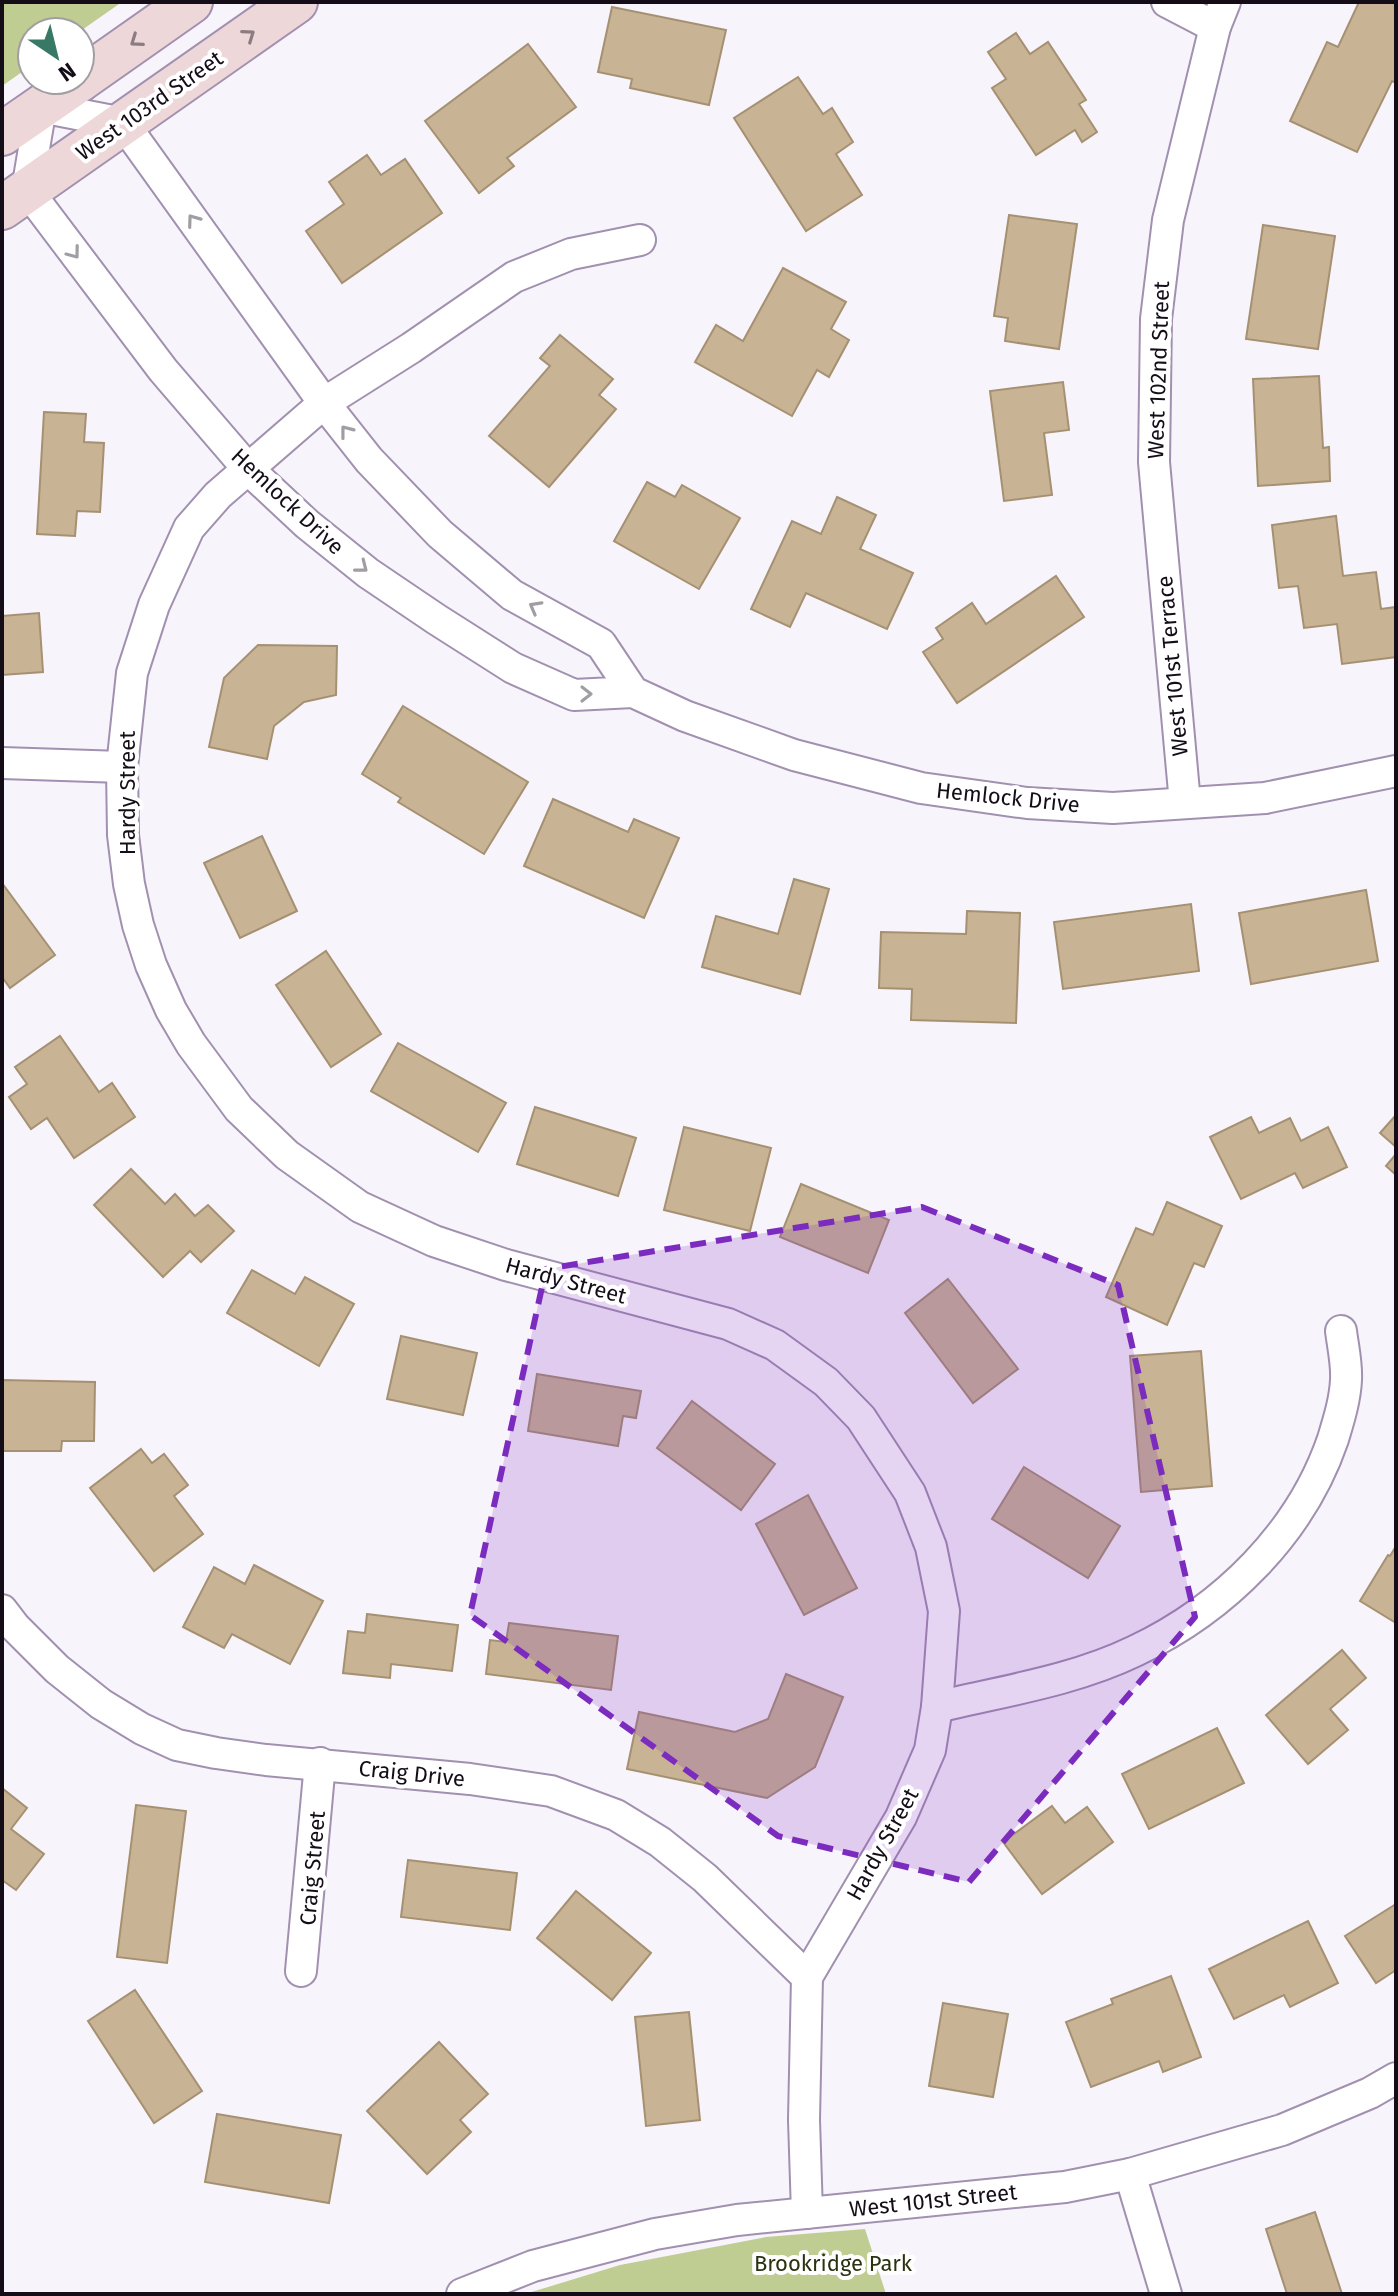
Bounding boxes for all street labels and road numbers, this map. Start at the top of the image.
street label: West 103rd Street [71,45,228,166]
street label: West 102nd Street [1142,281,1175,459]
street label: Hemlock Drive [226,442,350,560]
street label: West 101st Terrace [1151,575,1194,757]
street label: Hardy Street [114,731,141,855]
street label: Hemlock Drive [935,777,1081,818]
street label: Hardy Street [502,1251,629,1310]
street label: Craig Drive [357,1754,466,1793]
street label: Hardy Street [841,1783,924,1905]
street label: Craig Street [294,1810,331,1926]
street label: West 101st Street [848,2178,1018,2223]

